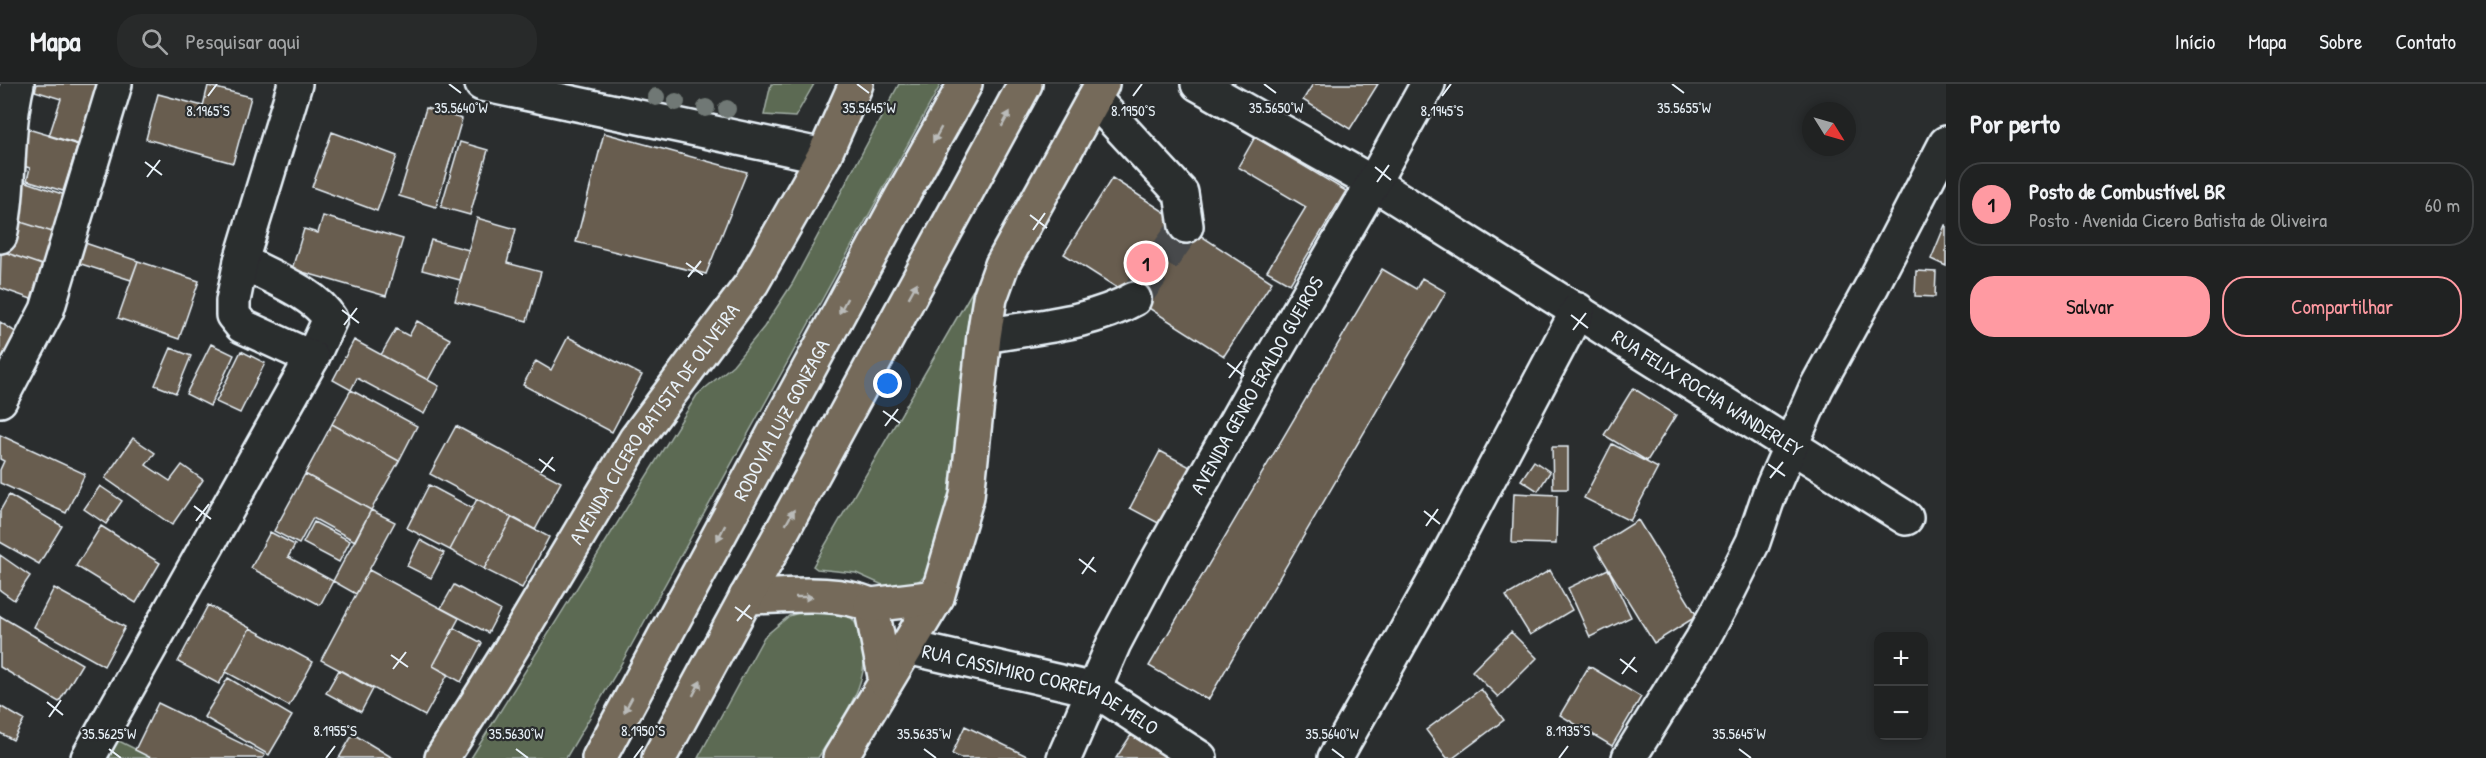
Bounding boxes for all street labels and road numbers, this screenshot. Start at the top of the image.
street label: AVENIDA GENRO ERALDO GUEIROS [1184,271,1329,499]
street label: AVENIDA CICERO BATISTA DE OLIVEIRA [562,297,745,549]
street label: RUA FELIX ROCHA WANDERLEY [1607,323,1808,463]
street label: RODOVIA LUIZ GONZAGA [726,334,835,505]
street label: RUA CASSIMIRO CORREIA DE MELO [920,637,1164,741]

